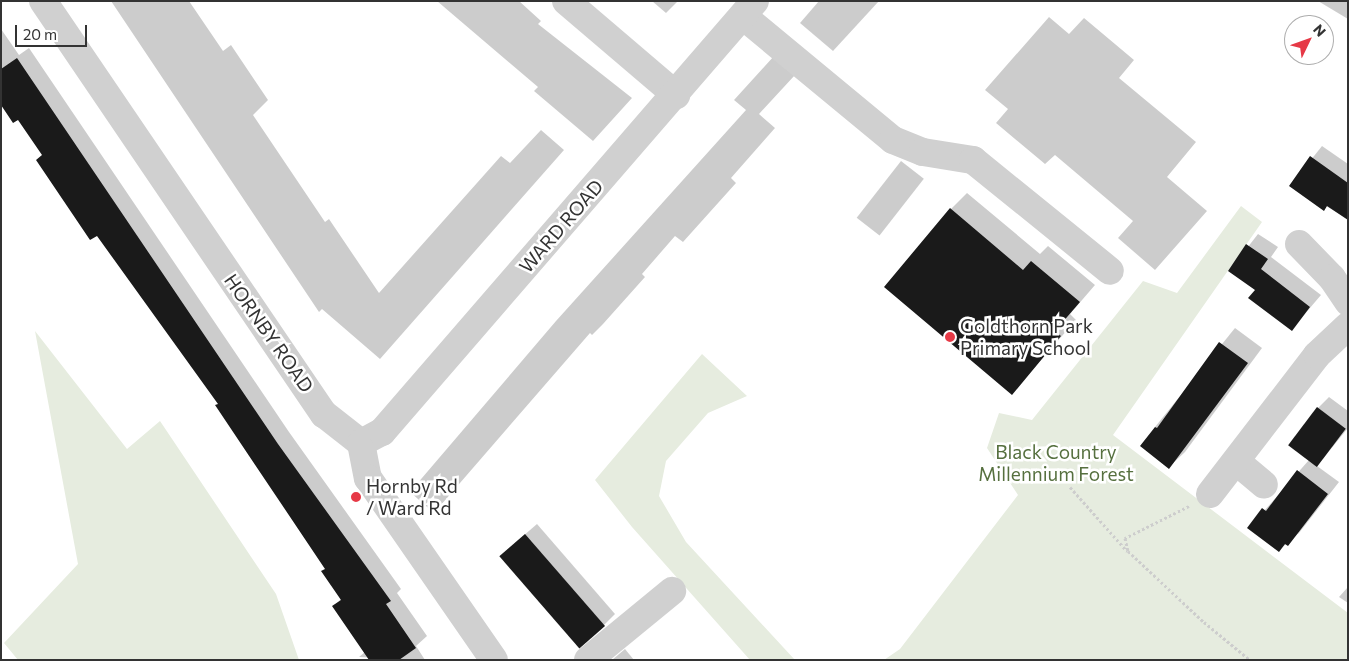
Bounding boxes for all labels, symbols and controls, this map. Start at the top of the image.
scale bar [18,15,90,47]
north arrow [1284,15,1334,65]
text: N [1310,21,1330,40]
text: 20 m [23,25,57,43]
street label: WARD ROAD [514,175,608,277]
street label: HORNBY ROAD [220,269,318,397]
place label: Goldthorn Park Primary School [960,315,1093,359]
marker: Goldthorn Park Primary School [944,331,956,343]
park label: Black Country Millennium Forest [978,441,1134,485]
place label: Hornby Rd / Ward Rd [366,475,458,519]
marker: Hornby Rd / Ward Rd [350,491,362,503]

